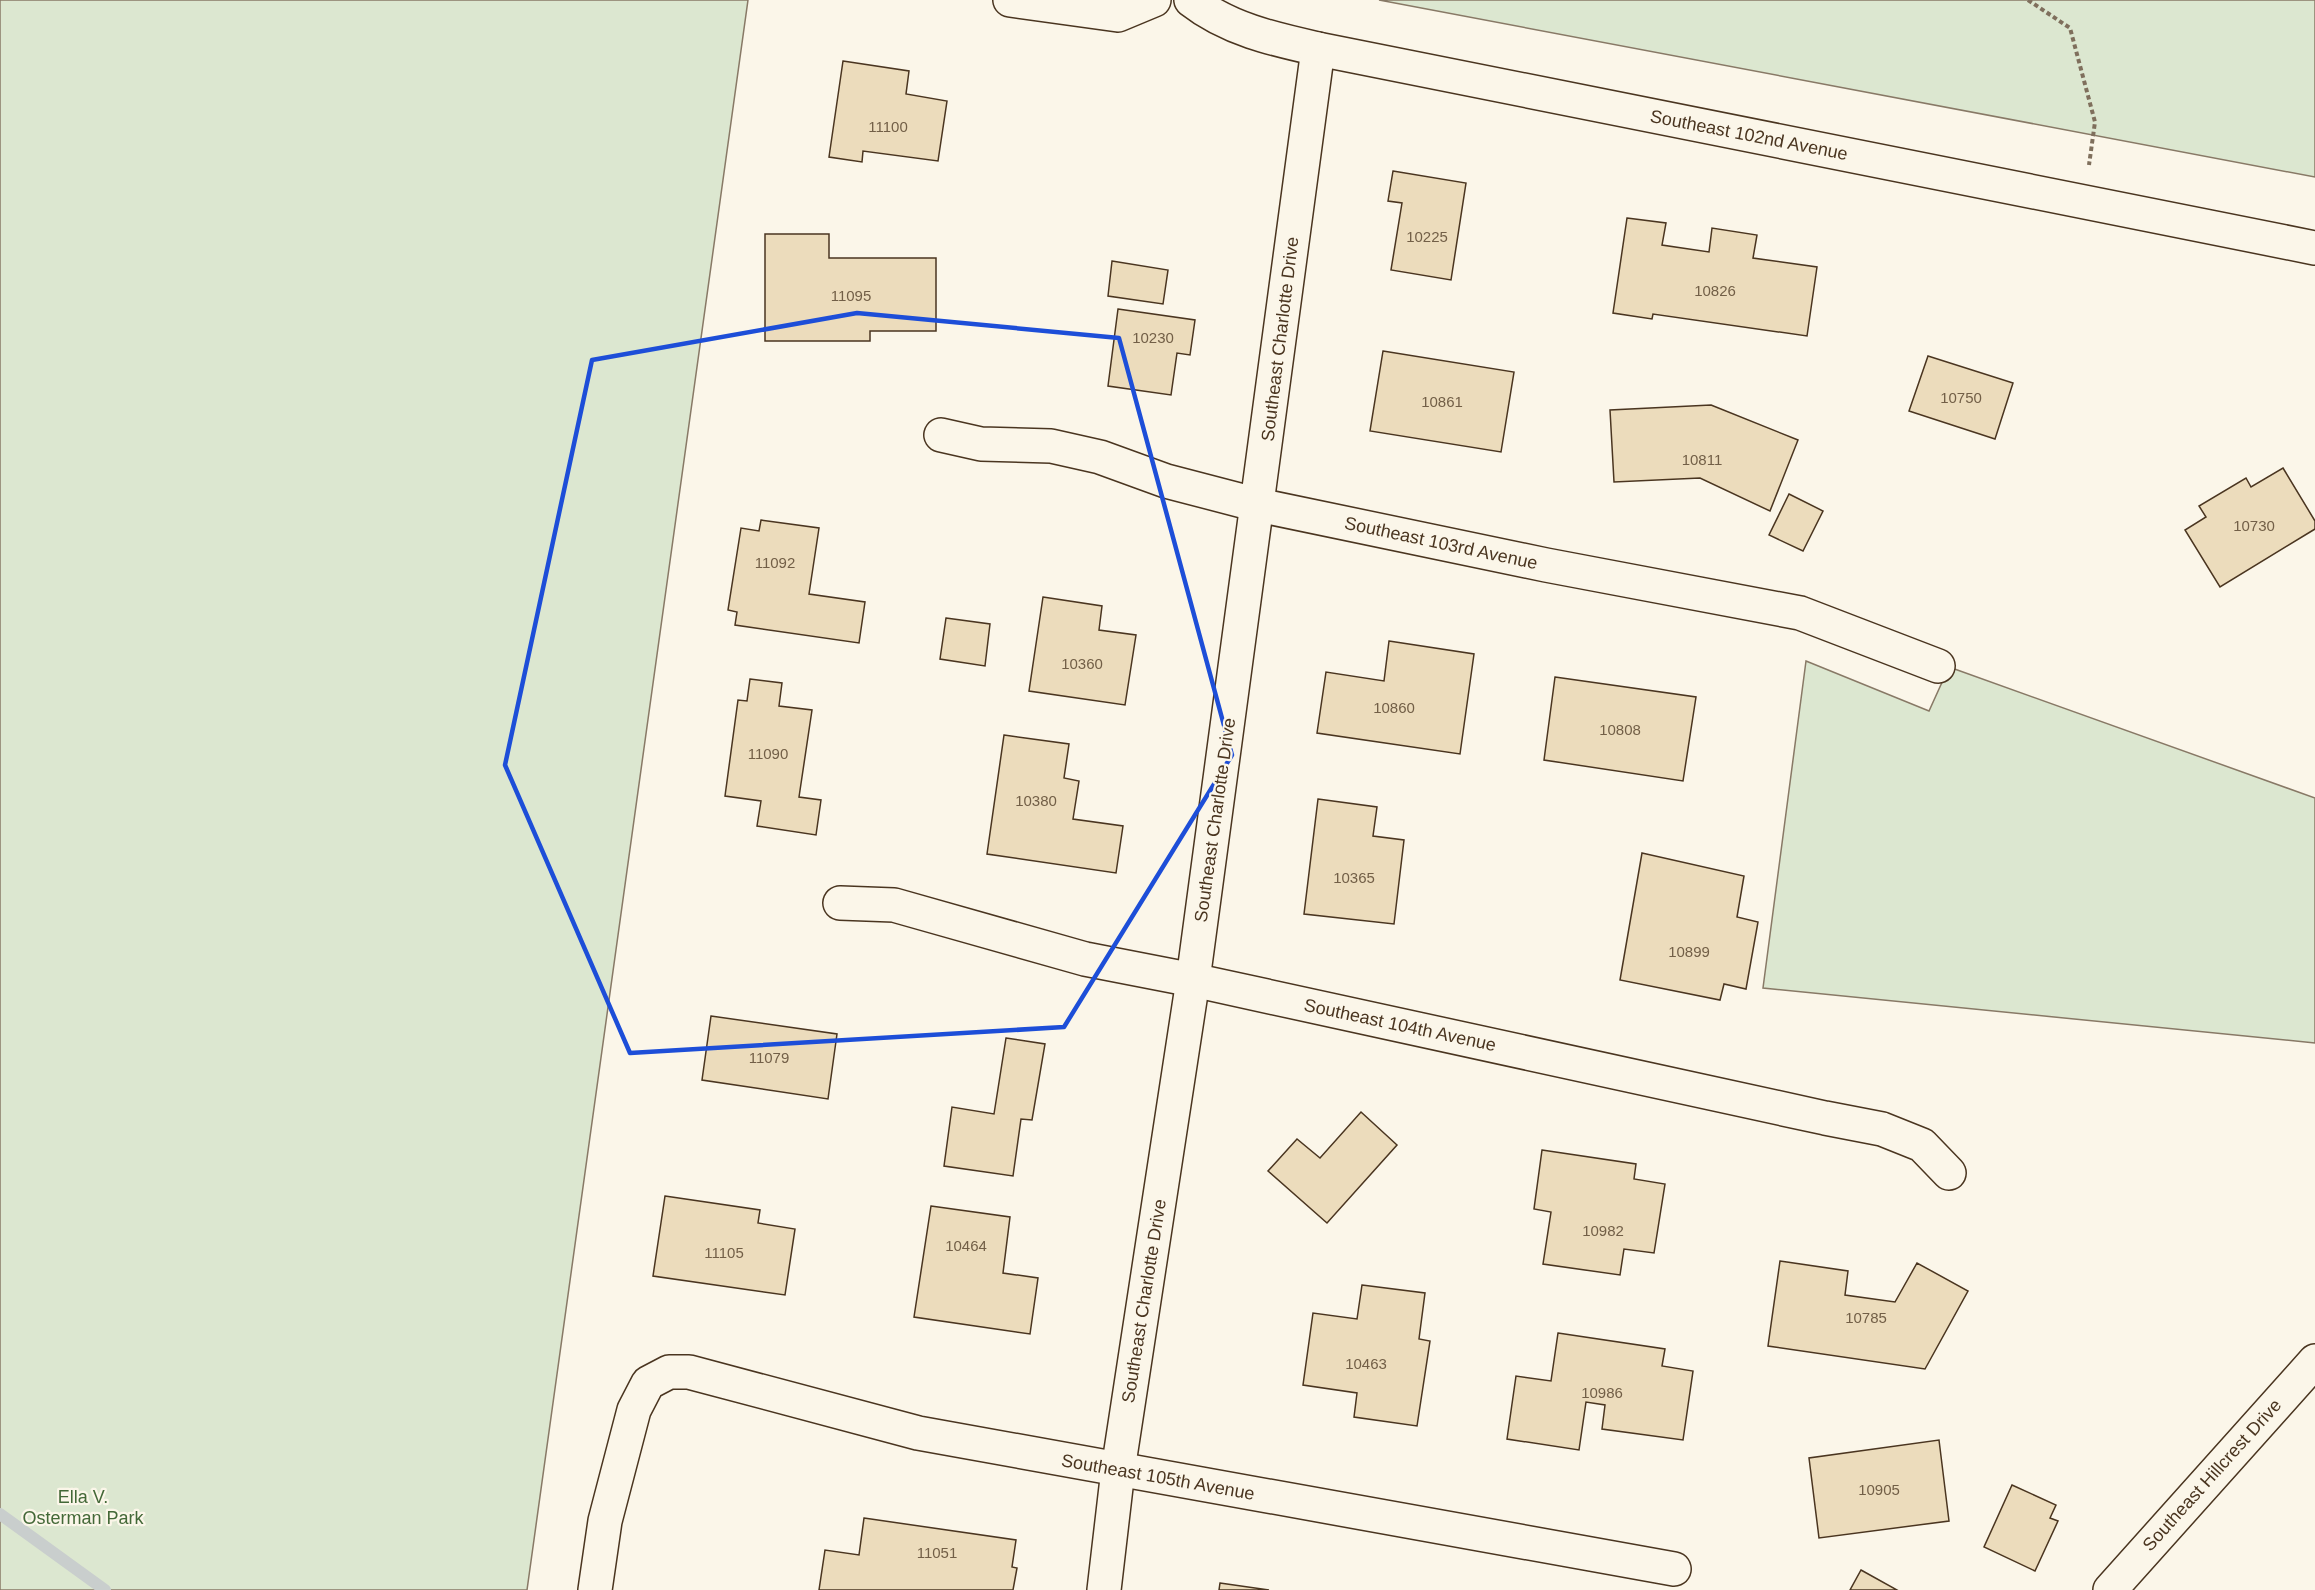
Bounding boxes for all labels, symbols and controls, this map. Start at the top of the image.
street label: Southeast 102nd Avenue [1649,106,1849,164]
house number: 11100 [868,118,908,135]
house number: 10225 [1406,228,1448,245]
street label: Southeast Charlotte Drive [1258,235,1302,443]
house number: 10826 [1694,282,1736,299]
house number: 11095 [831,287,871,304]
house number: 10230 [1132,329,1174,346]
house number: 10750 [1940,389,1982,406]
house number: 10861 [1421,393,1463,410]
house number: 10811 [1682,451,1722,468]
street label: Southeast 103rd Avenue [1343,513,1539,573]
house number: 10730 [2233,517,2275,534]
house number: 11092 [755,554,795,571]
house number: 10360 [1061,655,1103,672]
house number: 10860 [1373,699,1415,716]
street label: Southeast Charlotte Drive [1191,717,1239,923]
house number: 10808 [1599,721,1641,738]
house number: 11090 [748,745,788,762]
house number: 10380 [1015,792,1057,809]
house number: 10365 [1333,869,1375,886]
house number: 10899 [1668,943,1710,960]
street label: Southeast 104th Avenue [1302,995,1498,1055]
house number: 11079 [749,1049,789,1066]
street label: Southeast Charlotte Drive [1118,1198,1170,1404]
house number: 10982 [1582,1222,1624,1239]
house number: 10464 [945,1237,987,1254]
house number: 11105 [704,1244,744,1261]
house number: 10785 [1845,1309,1887,1326]
house number: 10463 [1345,1355,1387,1372]
house number: 10986 [1581,1384,1623,1401]
street label: Southeast Hillcrest Drive [2139,1395,2285,1555]
street label: Southeast 105th Avenue [1060,1450,1256,1504]
house number: 10905 [1858,1481,1900,1498]
park label: Ella V. Osterman Park [22,1487,145,1528]
house number: 11051 [917,1544,957,1561]

